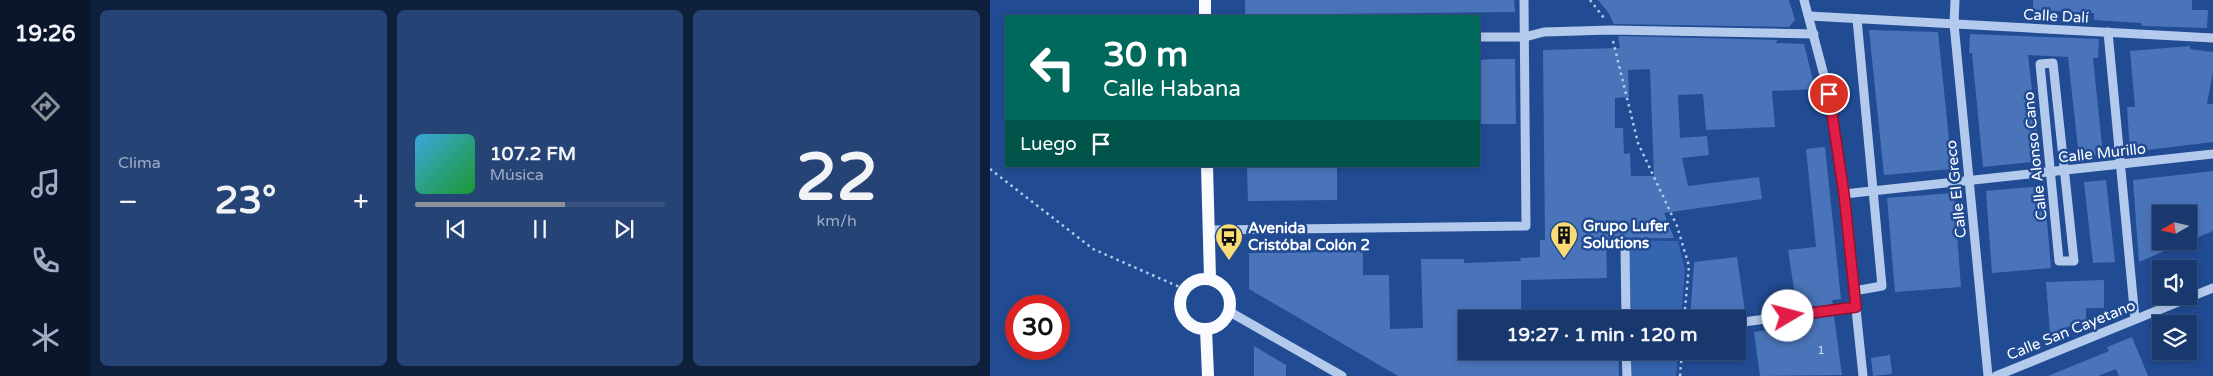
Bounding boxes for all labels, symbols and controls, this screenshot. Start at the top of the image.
street label: Calle Dalí [2023,5,2090,27]
text: 19:26 [15,21,75,47]
text: 30 m [1103,34,1188,76]
icon: left [1020,35,1085,100]
pin [1808,73,1850,115]
text: Calle Habana [1103,76,1241,102]
icon: arrive [1815,80,1843,108]
icon: directions [28,89,63,124]
street label: Calle Alonso Cano [2019,91,2051,221]
icon: arrive [1087,130,1115,158]
text: Luego [1020,133,1077,155]
text: 22 [796,139,877,218]
street label: Calle El Greco [1942,139,1970,239]
street label: Calle Murillo [2057,139,2147,167]
text: 107.2 FM [490,143,576,165]
text: Clima [118,153,161,173]
text: Música [490,165,544,185]
icon: music [28,166,63,201]
text: 23° [214,178,276,224]
text: − [118,185,138,219]
text: + [353,185,369,219]
north arrow [2152,205,2198,250]
map controls [2152,205,2197,360]
text: km/h [817,211,857,231]
icon: previous [442,215,470,243]
icon: pause [526,215,554,243]
icon: next [610,215,638,243]
place label: Grupo Lufer Solutions [1583,217,1669,252]
place label: Avenida Cristóbal Colón 2 [1248,219,1370,254]
building icon: Grupo Lufer Solutions [1549,220,1579,259]
bus stop icon: Avenida Cristóbal Colón 2 [1214,222,1244,261]
icon: phone [28,243,63,278]
button: sound [2152,260,2197,305]
position arrow [1761,289,1813,341]
speed limit sign: 30 [1005,295,1070,360]
street label: Calle San Cayetano [2004,296,2138,364]
button: layers [2152,315,2197,360]
icon: climate [28,320,63,355]
text: 19:27 · 1 min · 120 m [1506,324,1698,346]
house number: 1 [1817,343,1825,357]

